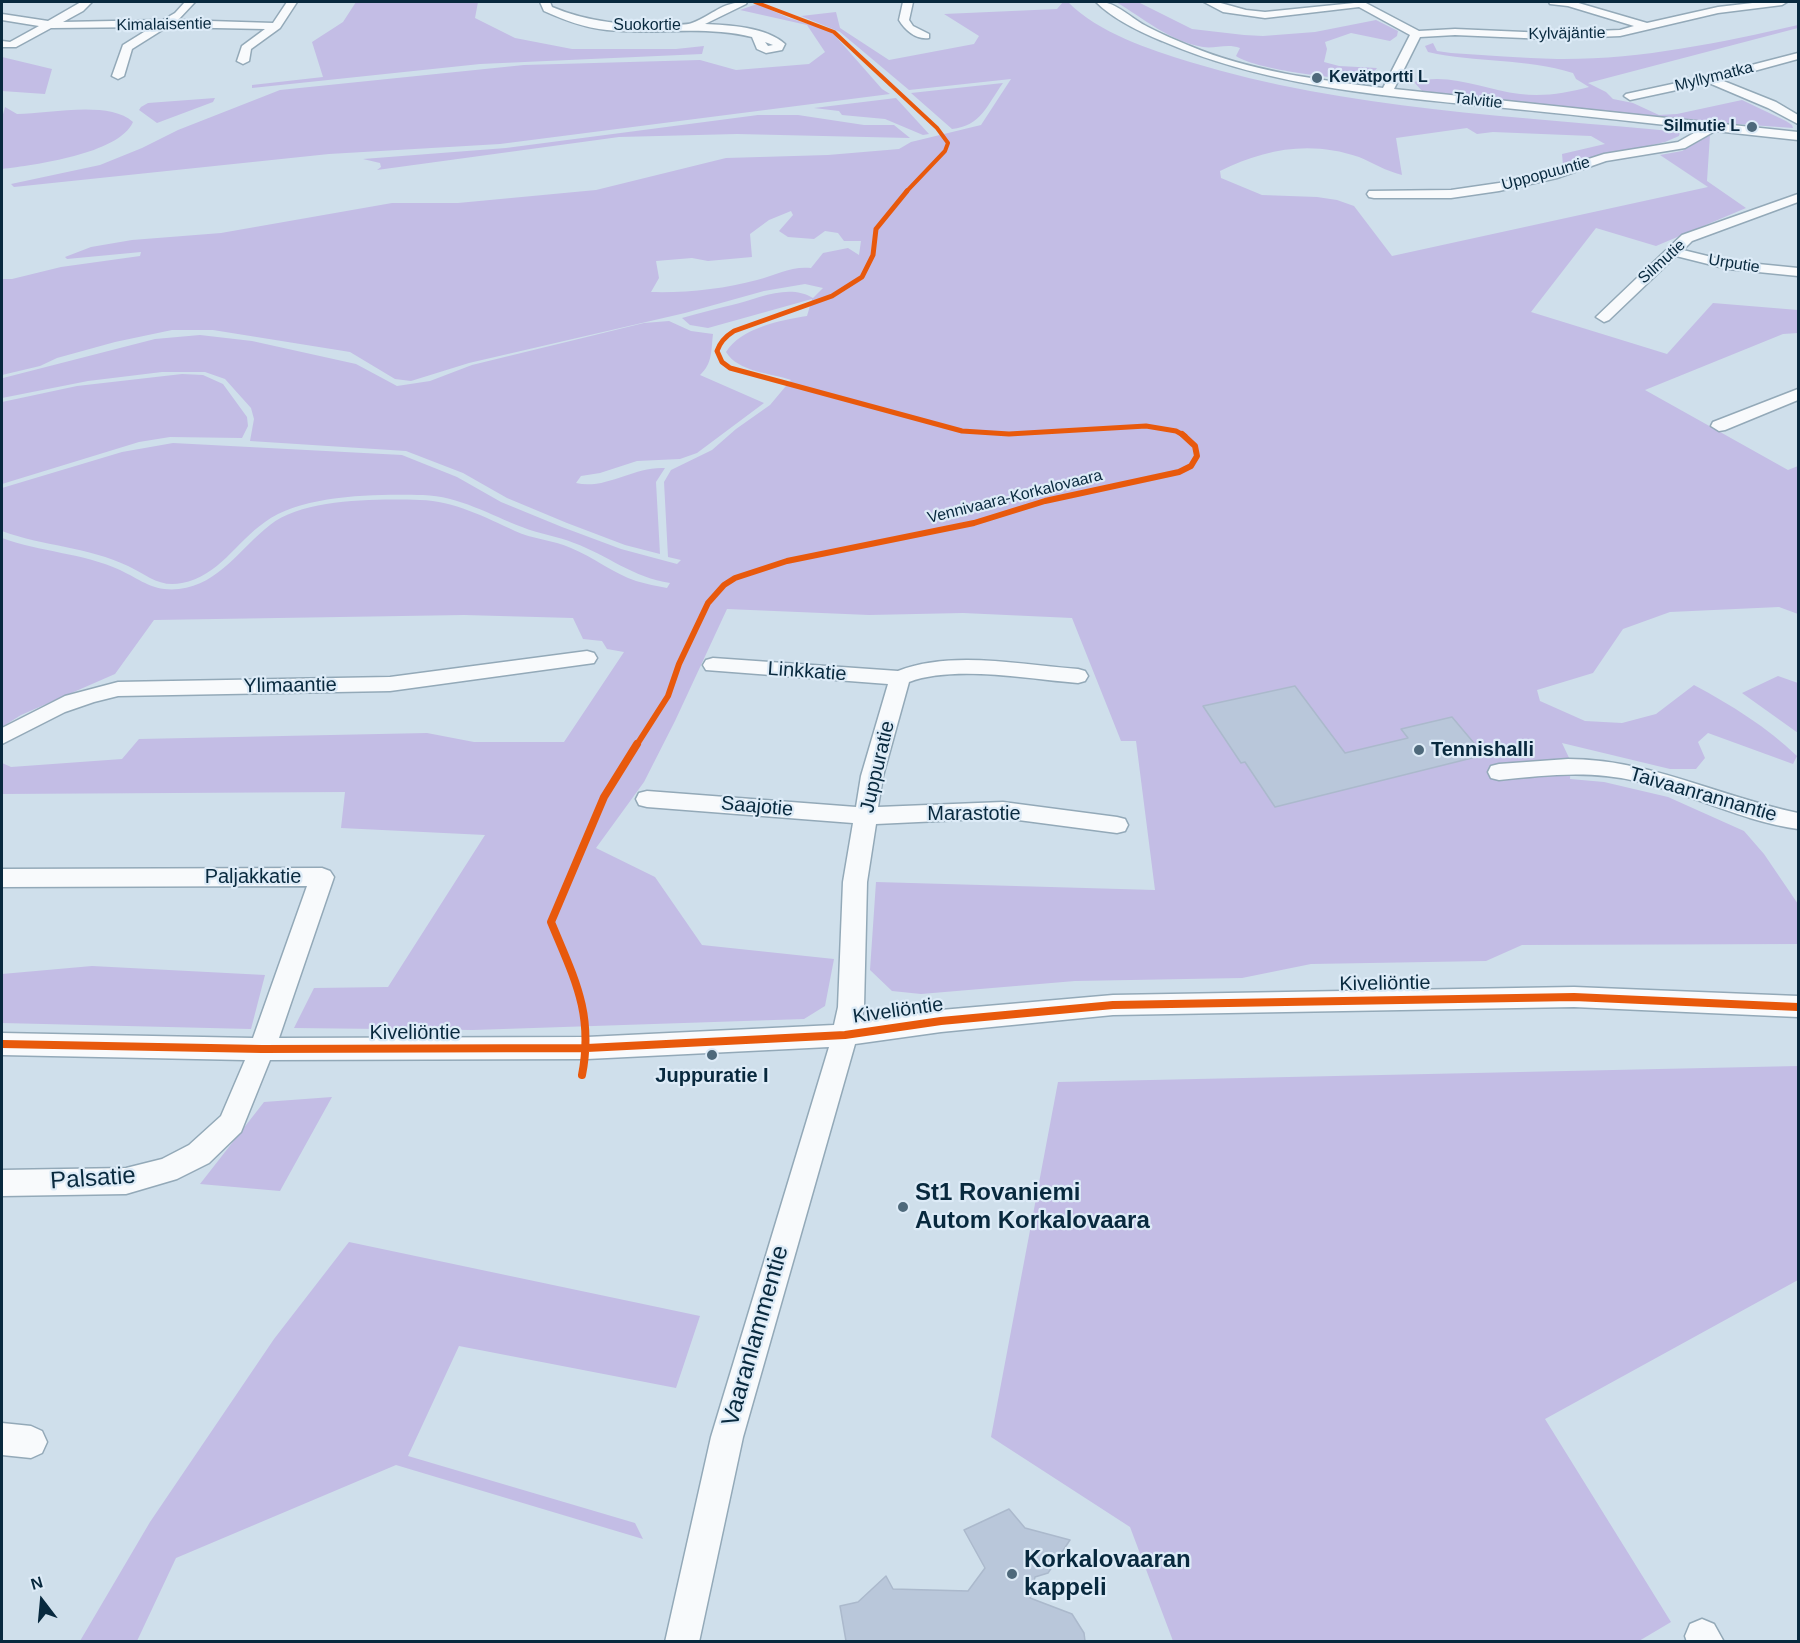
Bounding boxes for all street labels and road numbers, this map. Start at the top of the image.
street label: Kimalaisentie [116,15,212,35]
street label: Suokortie [613,16,681,36]
street label: Kylväjäntie [1528,24,1606,44]
street label: Myllymatka [1673,58,1755,96]
street label: Talvitie [1453,89,1503,113]
street label: Uppopuuntie [1500,153,1592,195]
street label: Silmutie [1634,236,1690,288]
street label: Urputie [1707,250,1761,278]
street label: Vennivaara-Korkalovaara [926,466,1104,528]
street label: Linkkatie [767,657,847,687]
street label: Ylimaantie [243,673,337,699]
street label: Juppuratie [856,719,900,815]
street label: Taivaanrannantie [1626,762,1780,828]
street label: Saajotie [720,792,794,822]
street label: Marastotie [927,802,1021,826]
street label: Paljakkatie [205,865,301,889]
street label: Kiveliöntie [1339,971,1431,997]
street label: Kiveliöntie [851,993,945,1029]
street label: Kiveliöntie [369,1021,461,1045]
street label: Palsatie [49,1162,137,1196]
street label: Vaaranlammentie [716,1242,796,1430]

